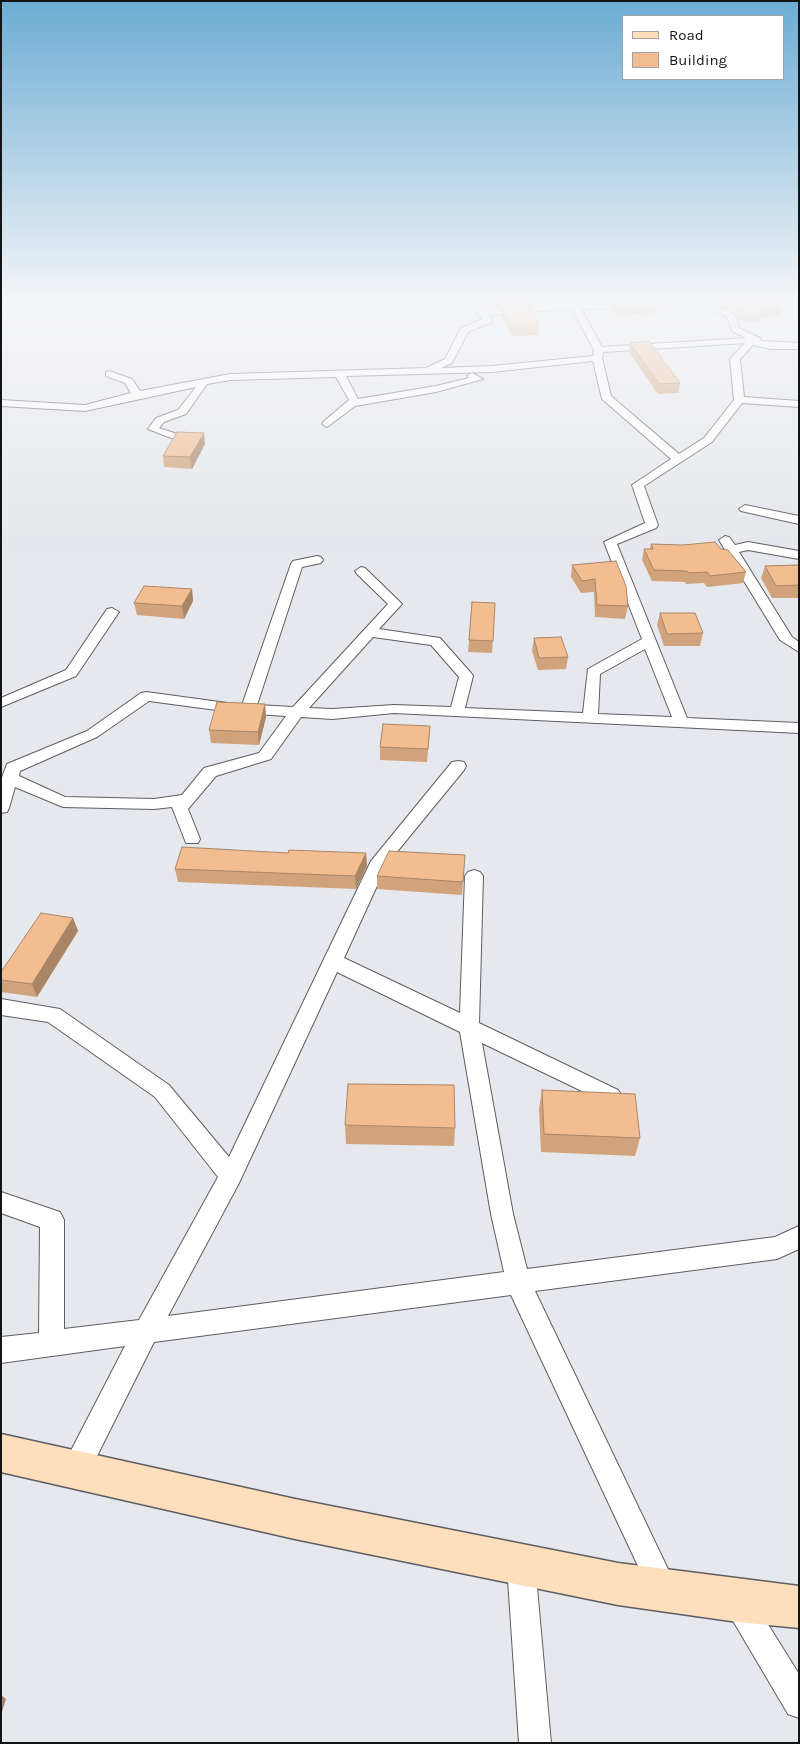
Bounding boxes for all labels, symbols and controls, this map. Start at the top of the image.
legend [622,15,785,80]
text: Road [669,26,704,44]
text: Building [669,51,727,69]

